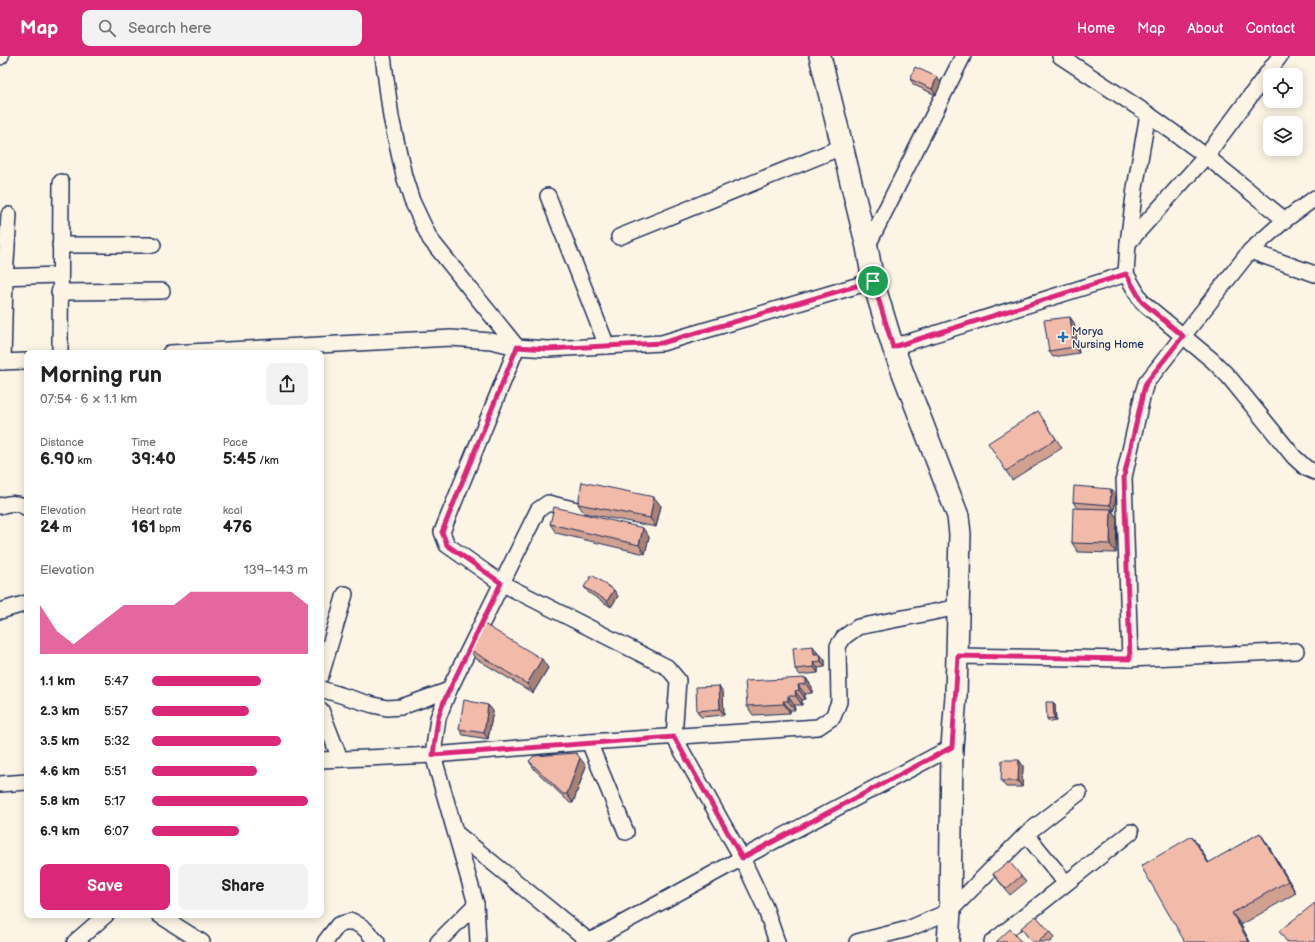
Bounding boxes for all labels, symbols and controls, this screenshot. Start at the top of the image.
search box [82,10,362,46]
text: Map [20,17,58,40]
icon: search [96,17,118,39]
text: Search here [128,19,211,38]
text: Home [1077,20,1115,37]
text: Map [1137,20,1165,37]
text: About [1187,20,1224,37]
text: Contact [1246,20,1295,37]
map controls [1263,68,1303,156]
button: locate [1263,68,1303,108]
button: layers [1263,116,1303,156]
pin [856,264,890,298]
icon: arrive [862,270,884,292]
place label: Morya Nursing Home [1072,325,1144,351]
marker: Morya Nursing Home [1057,331,1069,343]
text: Morning run [40,362,162,389]
button: share [266,363,308,405]
text: 07:54 · 6 × 1.1 km [40,391,137,407]
text: Distance [40,436,84,449]
text: Time [131,436,156,449]
text: Pace [223,436,248,449]
text: 6.90 [40,449,75,469]
text: 39:40 [131,449,176,469]
text: 5:45 [223,449,256,469]
text: km [75,454,92,467]
text: /km [256,454,279,467]
text: Elevation [40,504,86,517]
text: Heart rate [131,504,182,517]
text: kcal [223,504,242,517]
text: 24 [40,517,60,537]
text: 161 [131,517,156,537]
text: 476 [223,517,252,537]
text: m [60,522,72,535]
text: bpm [156,522,181,535]
text: Elevation [40,562,94,578]
text: 139–143 m [244,562,308,578]
text: 1.1 km [40,673,75,689]
text: 5:47 [104,673,128,689]
text: 2.3 km [40,703,80,719]
text: 5:57 [104,703,128,719]
text: 3.5 km [40,733,79,749]
text: 5:32 [104,733,130,749]
text: 4.6 km [40,763,80,779]
text: 5:51 [104,763,127,779]
text: 5.8 km [40,793,80,809]
text: 5:17 [104,793,126,809]
text: 6.9 km [40,823,80,839]
text: 6:07 [104,823,129,839]
button: Save [40,864,170,910]
button: Share [178,864,308,910]

